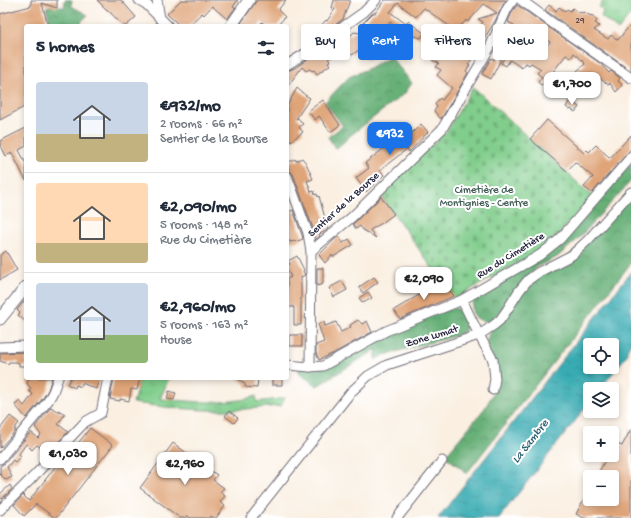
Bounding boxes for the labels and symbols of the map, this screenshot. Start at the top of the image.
house number: 29 [576,16,585,27]
pin: €1,700 [539,72,605,106]
pin: €932 [366,122,414,156]
street label: Sentier de la Bourse [306,170,382,240]
park label: Cimetière de Montignies - Centre [440,185,529,210]
street label: Rue du Cimetière [475,230,547,282]
pin: €2,090 [391,267,457,301]
street label: Zone Lumat [404,323,461,351]
water label: La Sambre [510,417,553,467]
pin: €1,030 [35,442,101,476]
pin: €2,960 [152,452,218,486]

